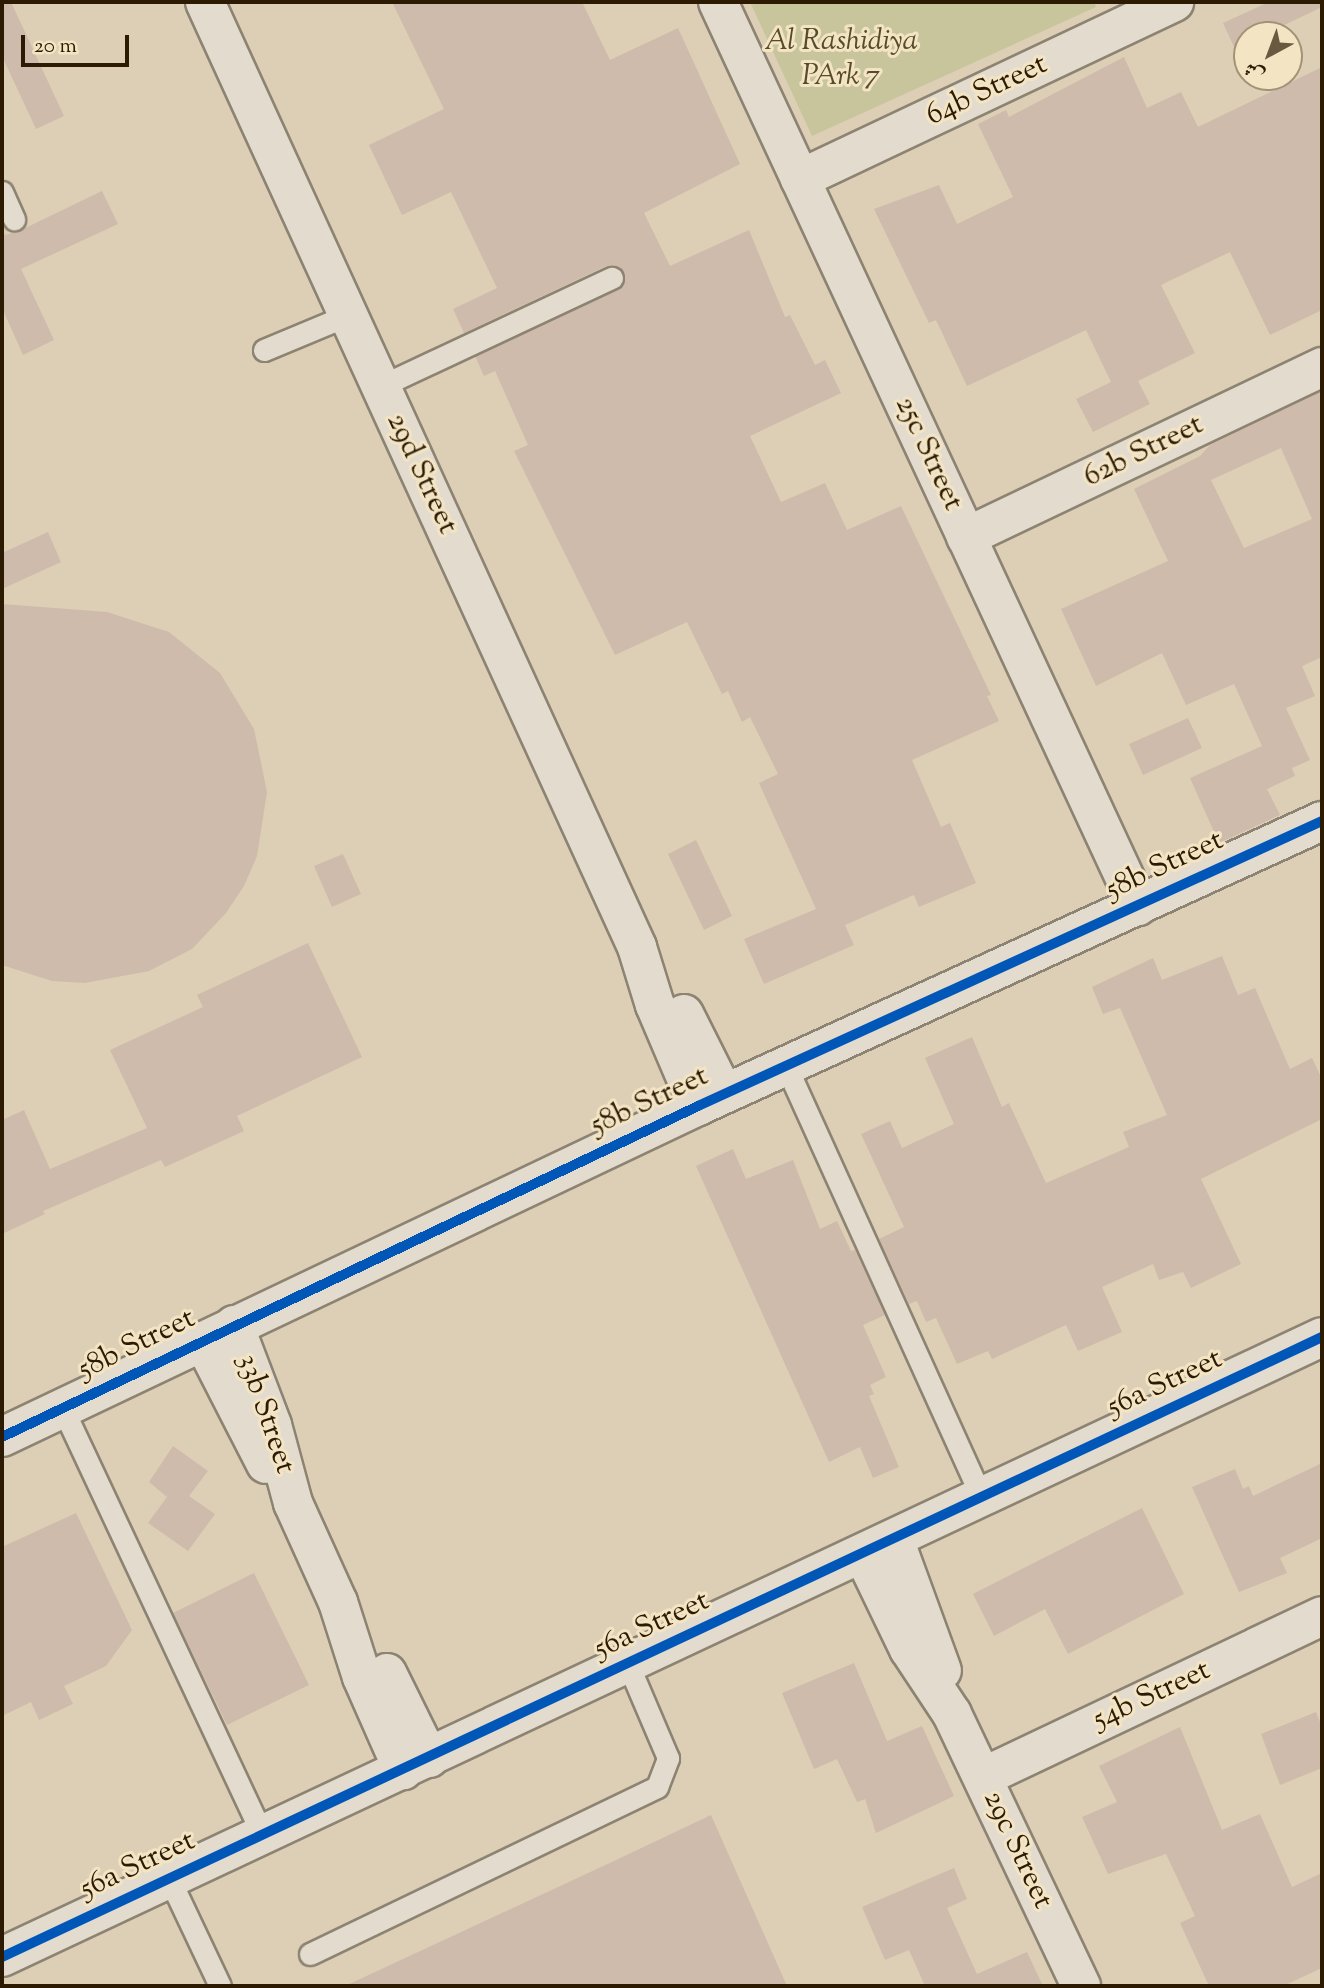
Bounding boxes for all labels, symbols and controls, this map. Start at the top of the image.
scale bar [24,21,133,65]
north arrow [1233,21,1303,91]
park label: Al Rashidiya PArk 7 [764,24,918,94]
text: 20 m [34,32,77,62]
street label: 64b Street [921,47,1053,135]
text: ش [1239,54,1271,87]
street label: 25c Street [886,391,970,517]
street label: 29d Street [377,408,465,540]
street label: 62b Street [1078,408,1210,496]
street label: 58b Street [1101,823,1229,909]
street label: 58b Street [586,1059,714,1145]
street label: 58b Street [73,1301,201,1389]
street label: 56a Street [1102,1342,1228,1426]
street label: 33b Street [228,1349,302,1479]
street label: 56a Street [589,1584,715,1668]
street label: 54b Street [1088,1653,1216,1739]
street label: 29c Street [974,1785,1060,1915]
street label: 56a Street [75,1824,201,1908]

